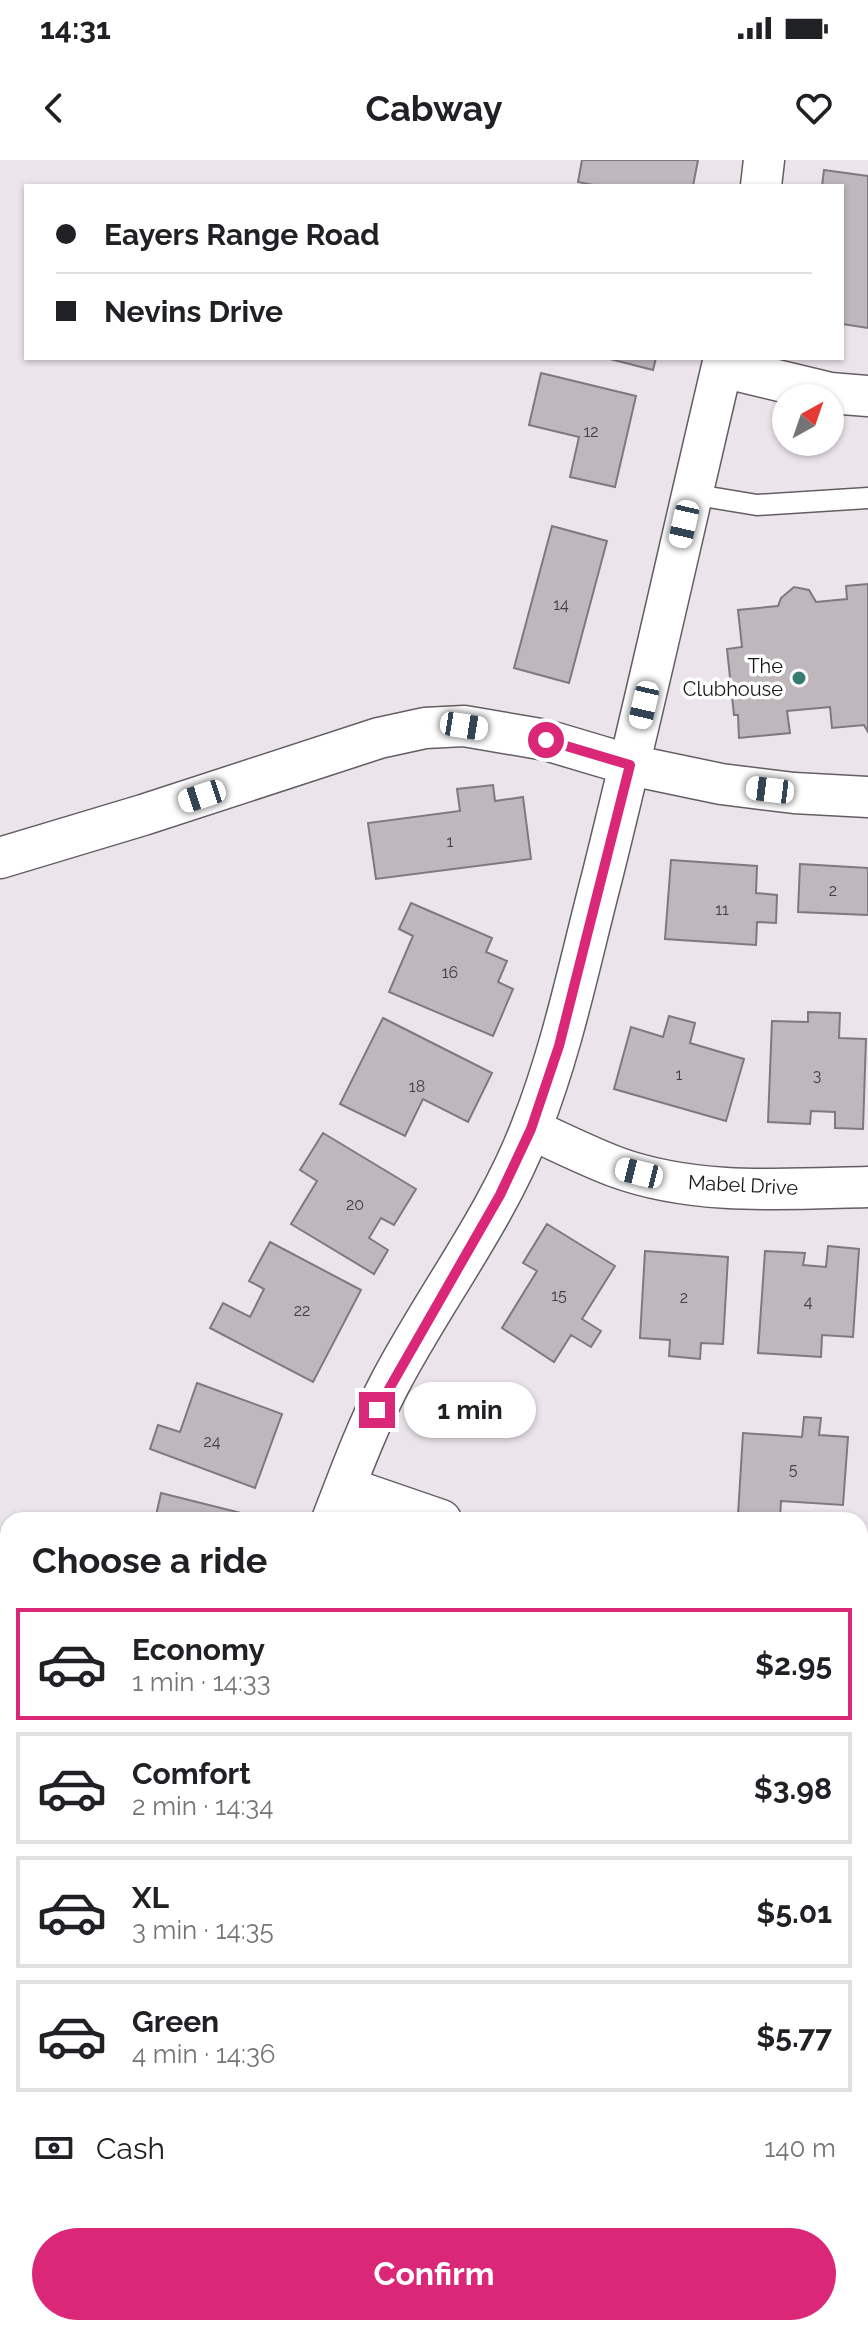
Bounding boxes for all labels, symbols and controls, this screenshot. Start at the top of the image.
text: 14:31 [40,11,111,46]
icon: back [32,86,76,130]
icon: heart [792,86,836,130]
text: Cabway [365,87,503,129]
text: Eayers Range Road [104,217,380,252]
text: Nevins Drive [104,294,283,329]
north arrow [772,384,844,456]
map controls [772,384,844,456]
house number: 12 [583,422,599,441]
car [667,498,701,550]
house number: 14 [553,595,569,614]
place label: The Clubhouse [683,654,783,701]
marker: The Clubhouse [790,669,808,687]
car [627,679,661,731]
car [438,710,490,742]
route start [528,722,564,758]
car [745,775,795,805]
car [175,777,229,815]
house number: 1 [447,832,454,851]
house number: 2 [829,881,837,900]
house number: 11 [715,900,729,919]
house number: 16 [442,963,458,982]
house number: 1 [676,1065,683,1084]
house number: 3 [813,1066,821,1085]
house number: 18 [409,1077,425,1096]
car [613,1156,665,1190]
street label: Mabel Drive [687,1170,799,1200]
house number: 20 [346,1195,364,1214]
house number: 15 [551,1286,567,1305]
house number: 2 [680,1288,688,1307]
house number: 4 [804,1292,813,1311]
house number: 22 [294,1301,310,1320]
callout: 1 min [405,1382,537,1438]
route end [359,1392,395,1428]
text: 1 min [437,1395,503,1425]
house number: 24 [203,1432,221,1451]
house number: 5 [789,1460,798,1479]
text: Choose a ride [32,1539,267,1581]
icon: car [36,1628,108,1700]
text: Economy [132,1632,265,1667]
text: $2.95 [755,1647,832,1682]
text: 1 min · 14:33 [132,1667,271,1697]
icon: car [36,1752,108,1824]
text: Comfort [132,1756,251,1791]
text: $3.98 [754,1771,832,1806]
text: 2 min · 14:34 [132,1791,273,1821]
icon: car [36,1876,108,1948]
text: XL [132,1880,169,1915]
text: $5.01 [756,1895,832,1930]
text: 3 min · 14:35 [132,1915,274,1945]
icon: car [36,2000,108,2072]
text: Green [132,2004,219,2039]
text: $5.77 [756,2019,832,2054]
text: 4 min · 14:36 [132,2039,276,2069]
icon: cash [32,2126,76,2170]
text: Cash [96,2131,165,2166]
text: 140 m [764,2133,836,2163]
button: Confirm [32,2228,836,2320]

